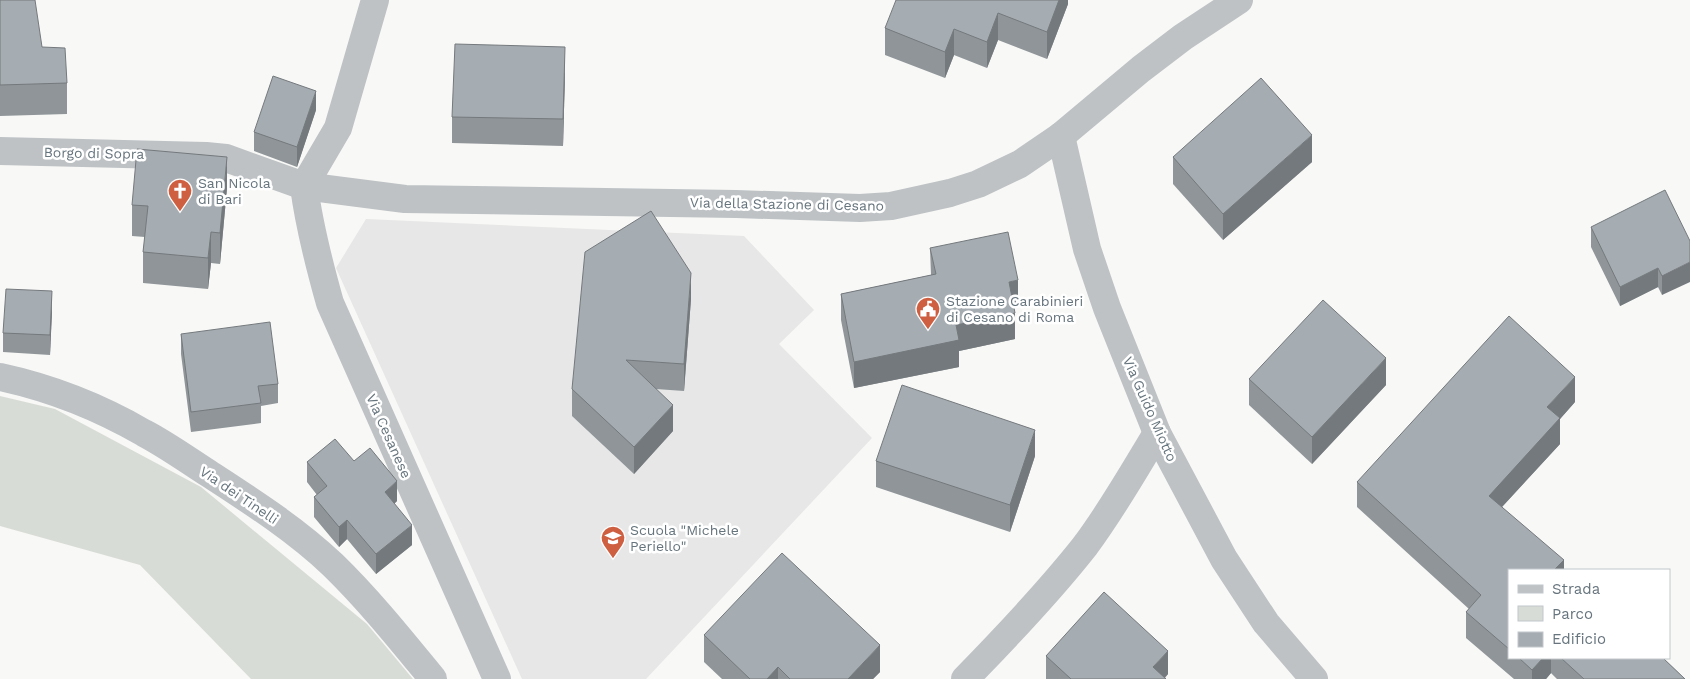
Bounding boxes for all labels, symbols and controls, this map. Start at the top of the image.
street label: Borgo di Sopra [44,144,144,162]
place label: San Nicola di Bari [198,175,271,207]
church icon: San Nicola di Bari [167,178,193,212]
street label: Via della Stazione di Cesano [690,194,884,214]
place label: Stazione Carabinieri di Cesano di Roma [946,293,1083,325]
public building icon: Stazione Carabinieri di Cesano di Roma [915,296,941,330]
street label: Via Guido Miotto [1120,354,1180,464]
street label: Via Cesanese [363,391,415,481]
street label: Via dei Tinelli [197,463,281,527]
place label: Scuola "Michele Periello" [630,522,739,554]
school or university icon: Scuola "Michele Periello" [600,525,626,559]
legend [1508,569,1670,659]
text: Strada [1552,580,1601,598]
text: Parco [1552,605,1593,623]
text: Edificio [1552,630,1606,648]

